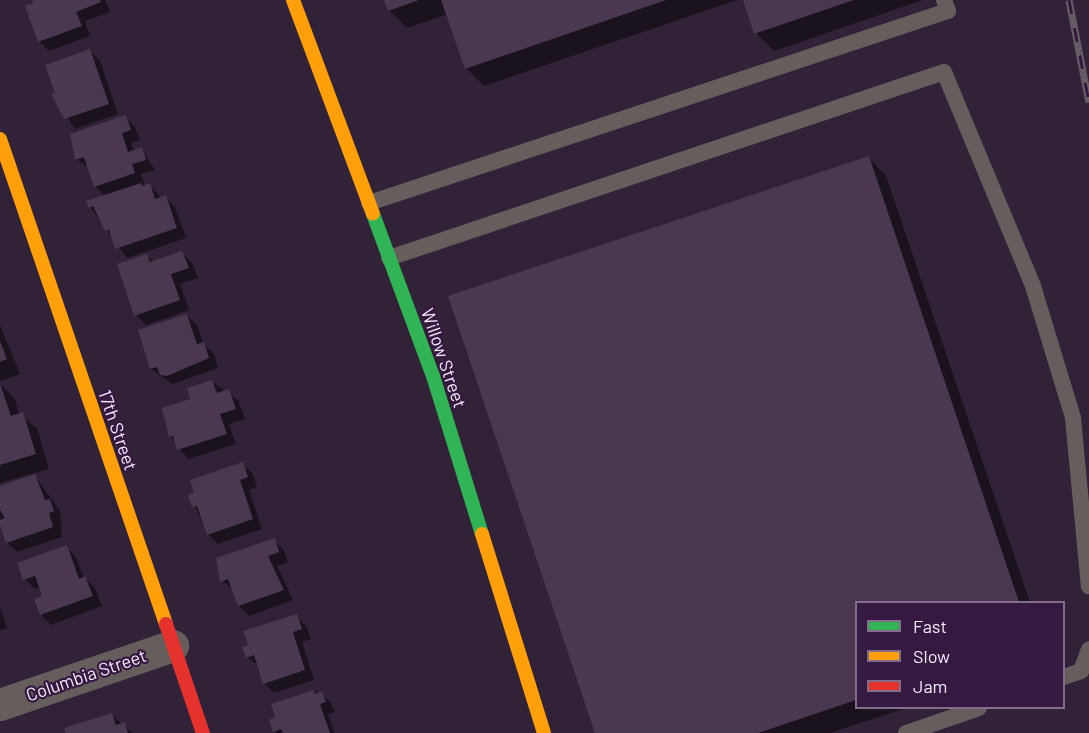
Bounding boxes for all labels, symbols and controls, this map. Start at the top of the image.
street label: Willow Street [417,305,471,411]
street label: 17th Street [94,387,142,473]
legend [855,601,1065,709]
text: Fast [913,615,947,637]
street label: Columbia Street [23,644,149,706]
text: Slow [913,645,950,667]
text: Jam [913,675,947,697]

